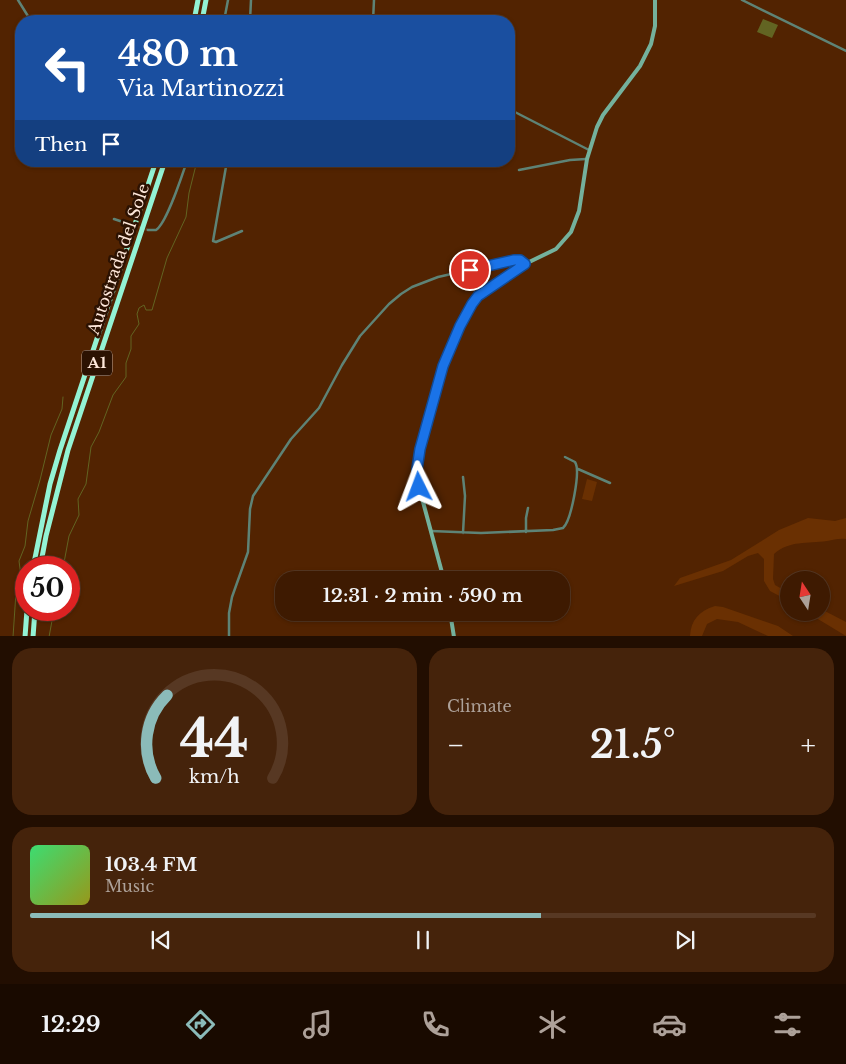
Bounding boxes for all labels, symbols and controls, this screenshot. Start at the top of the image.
text: 480 m [118,32,238,75]
icon: left [35,35,100,100]
text: Via Martinozzi [118,75,285,102]
icon: arrive [97,130,125,158]
text: Then [35,133,87,156]
street label: Autostrada del Sole [82,181,153,338]
pin [449,249,491,291]
icon: arrive [456,256,484,284]
road number: A1 [82,350,112,376]
position arrow [392,460,444,512]
speed limit sign: 50 [15,556,80,621]
north arrow [780,571,830,621]
map controls [780,571,830,621]
text: 12:31 · 2 min · 590 m [322,584,523,607]
text: Climate [447,696,512,716]
text: 44 [180,707,249,771]
text: 21.5° [590,721,676,768]
text: − [447,728,465,763]
text: + [801,728,816,763]
text: km/h [189,766,240,788]
text: 103.4 FM [105,853,197,876]
text: Music [105,876,154,896]
icon: previous [147,926,175,954]
icon: pause [409,926,437,954]
icon: next [671,926,699,954]
icon: directions [183,1007,218,1042]
icon: music [300,1007,335,1042]
icon: phone [418,1007,453,1042]
icon: climate [535,1007,570,1042]
icon: car [652,1007,687,1042]
icon: filters [770,1007,805,1042]
text: 12:29 [41,1011,101,1038]

